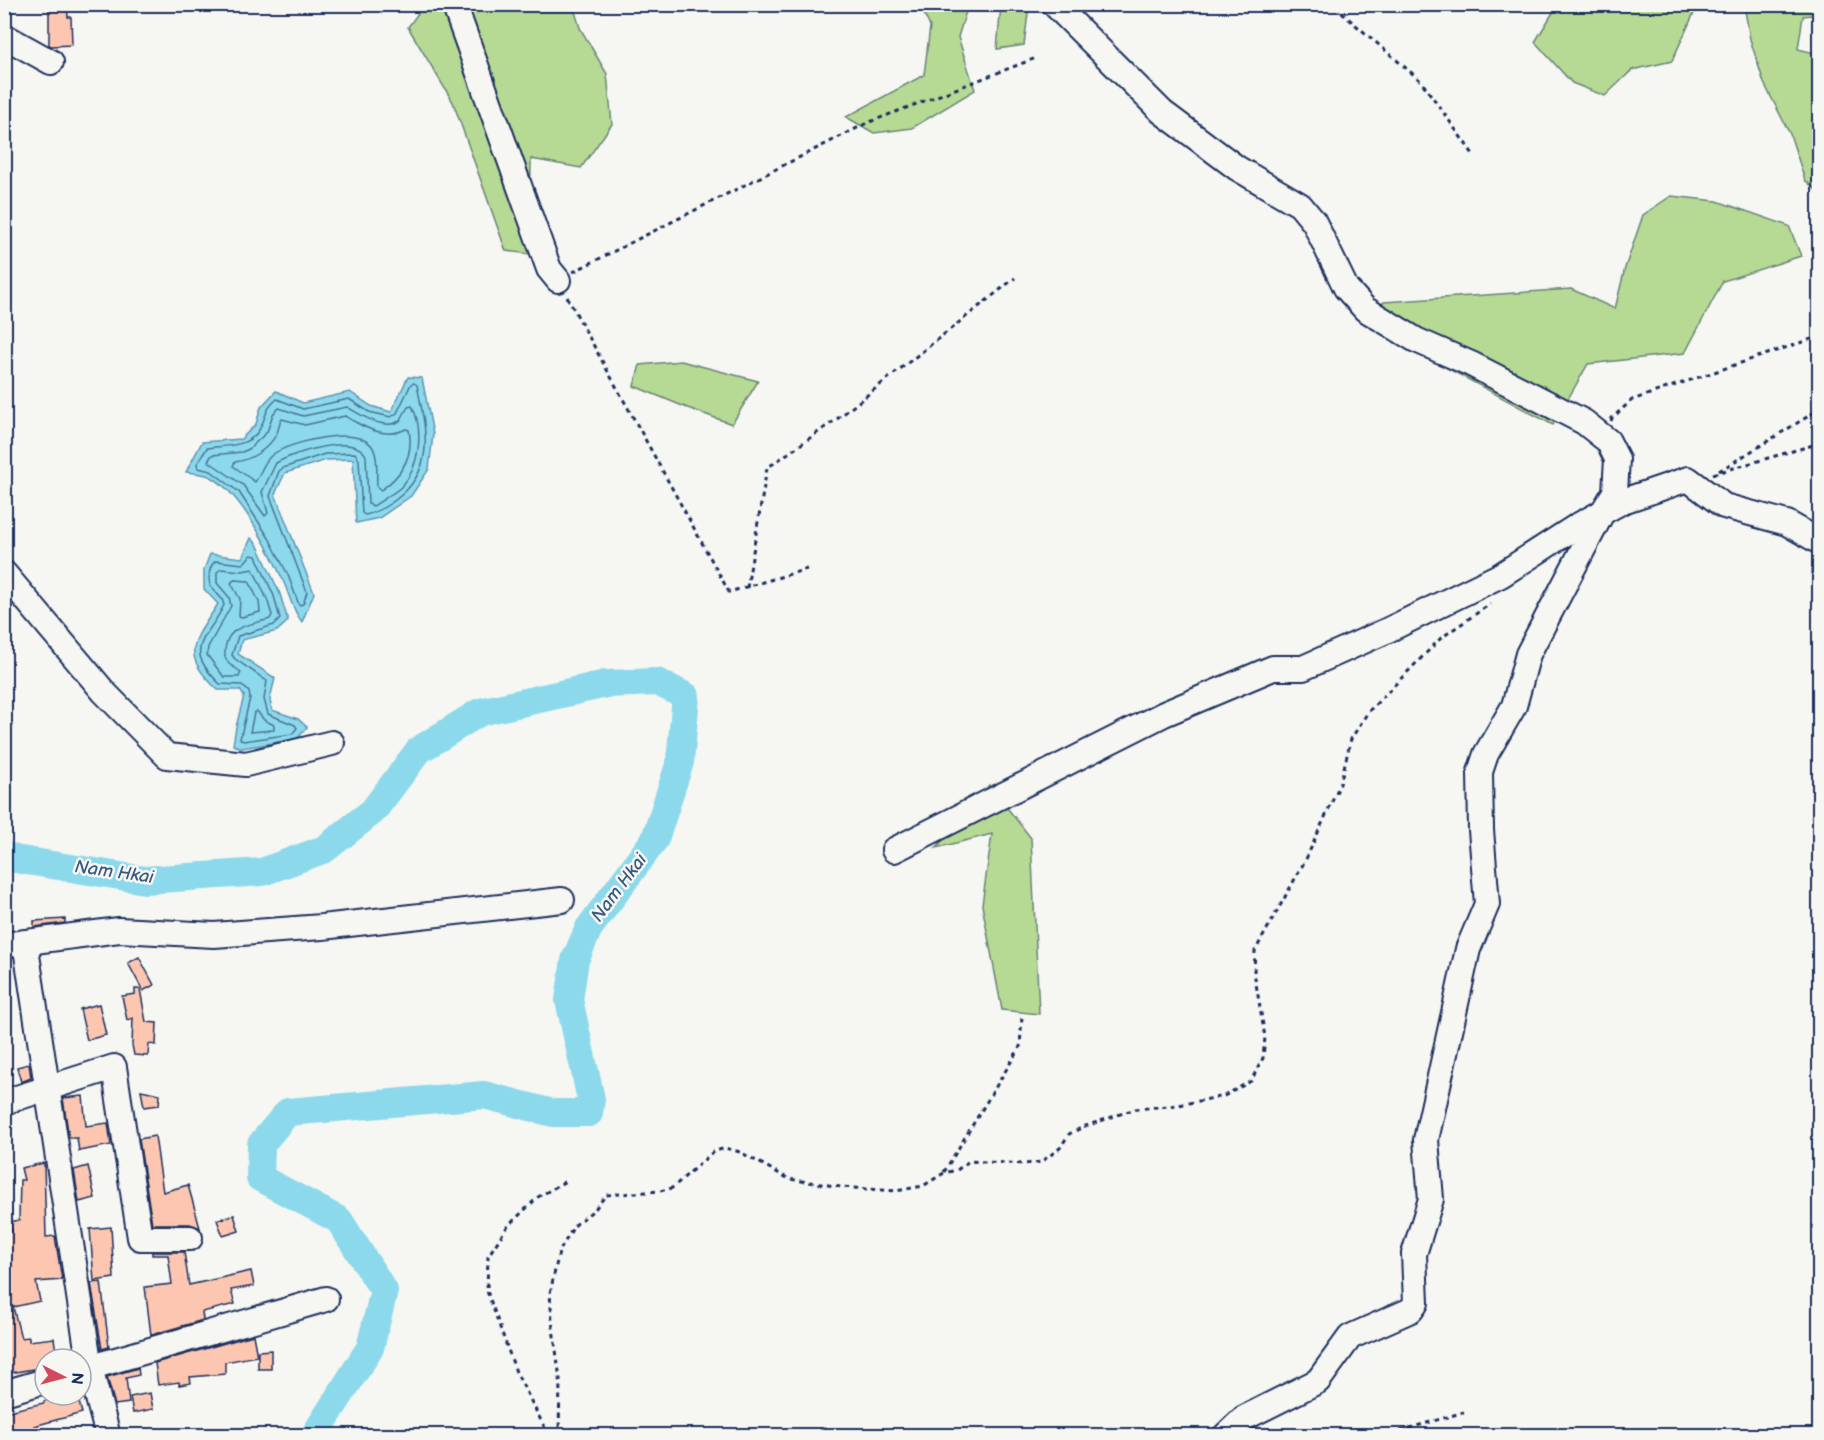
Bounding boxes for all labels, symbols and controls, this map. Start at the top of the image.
water label: Nam Hkai [587,849,652,926]
water label: Nam Hkai [73,856,156,888]
north arrow [33,1347,93,1407]
text: N [66,1371,87,1385]

